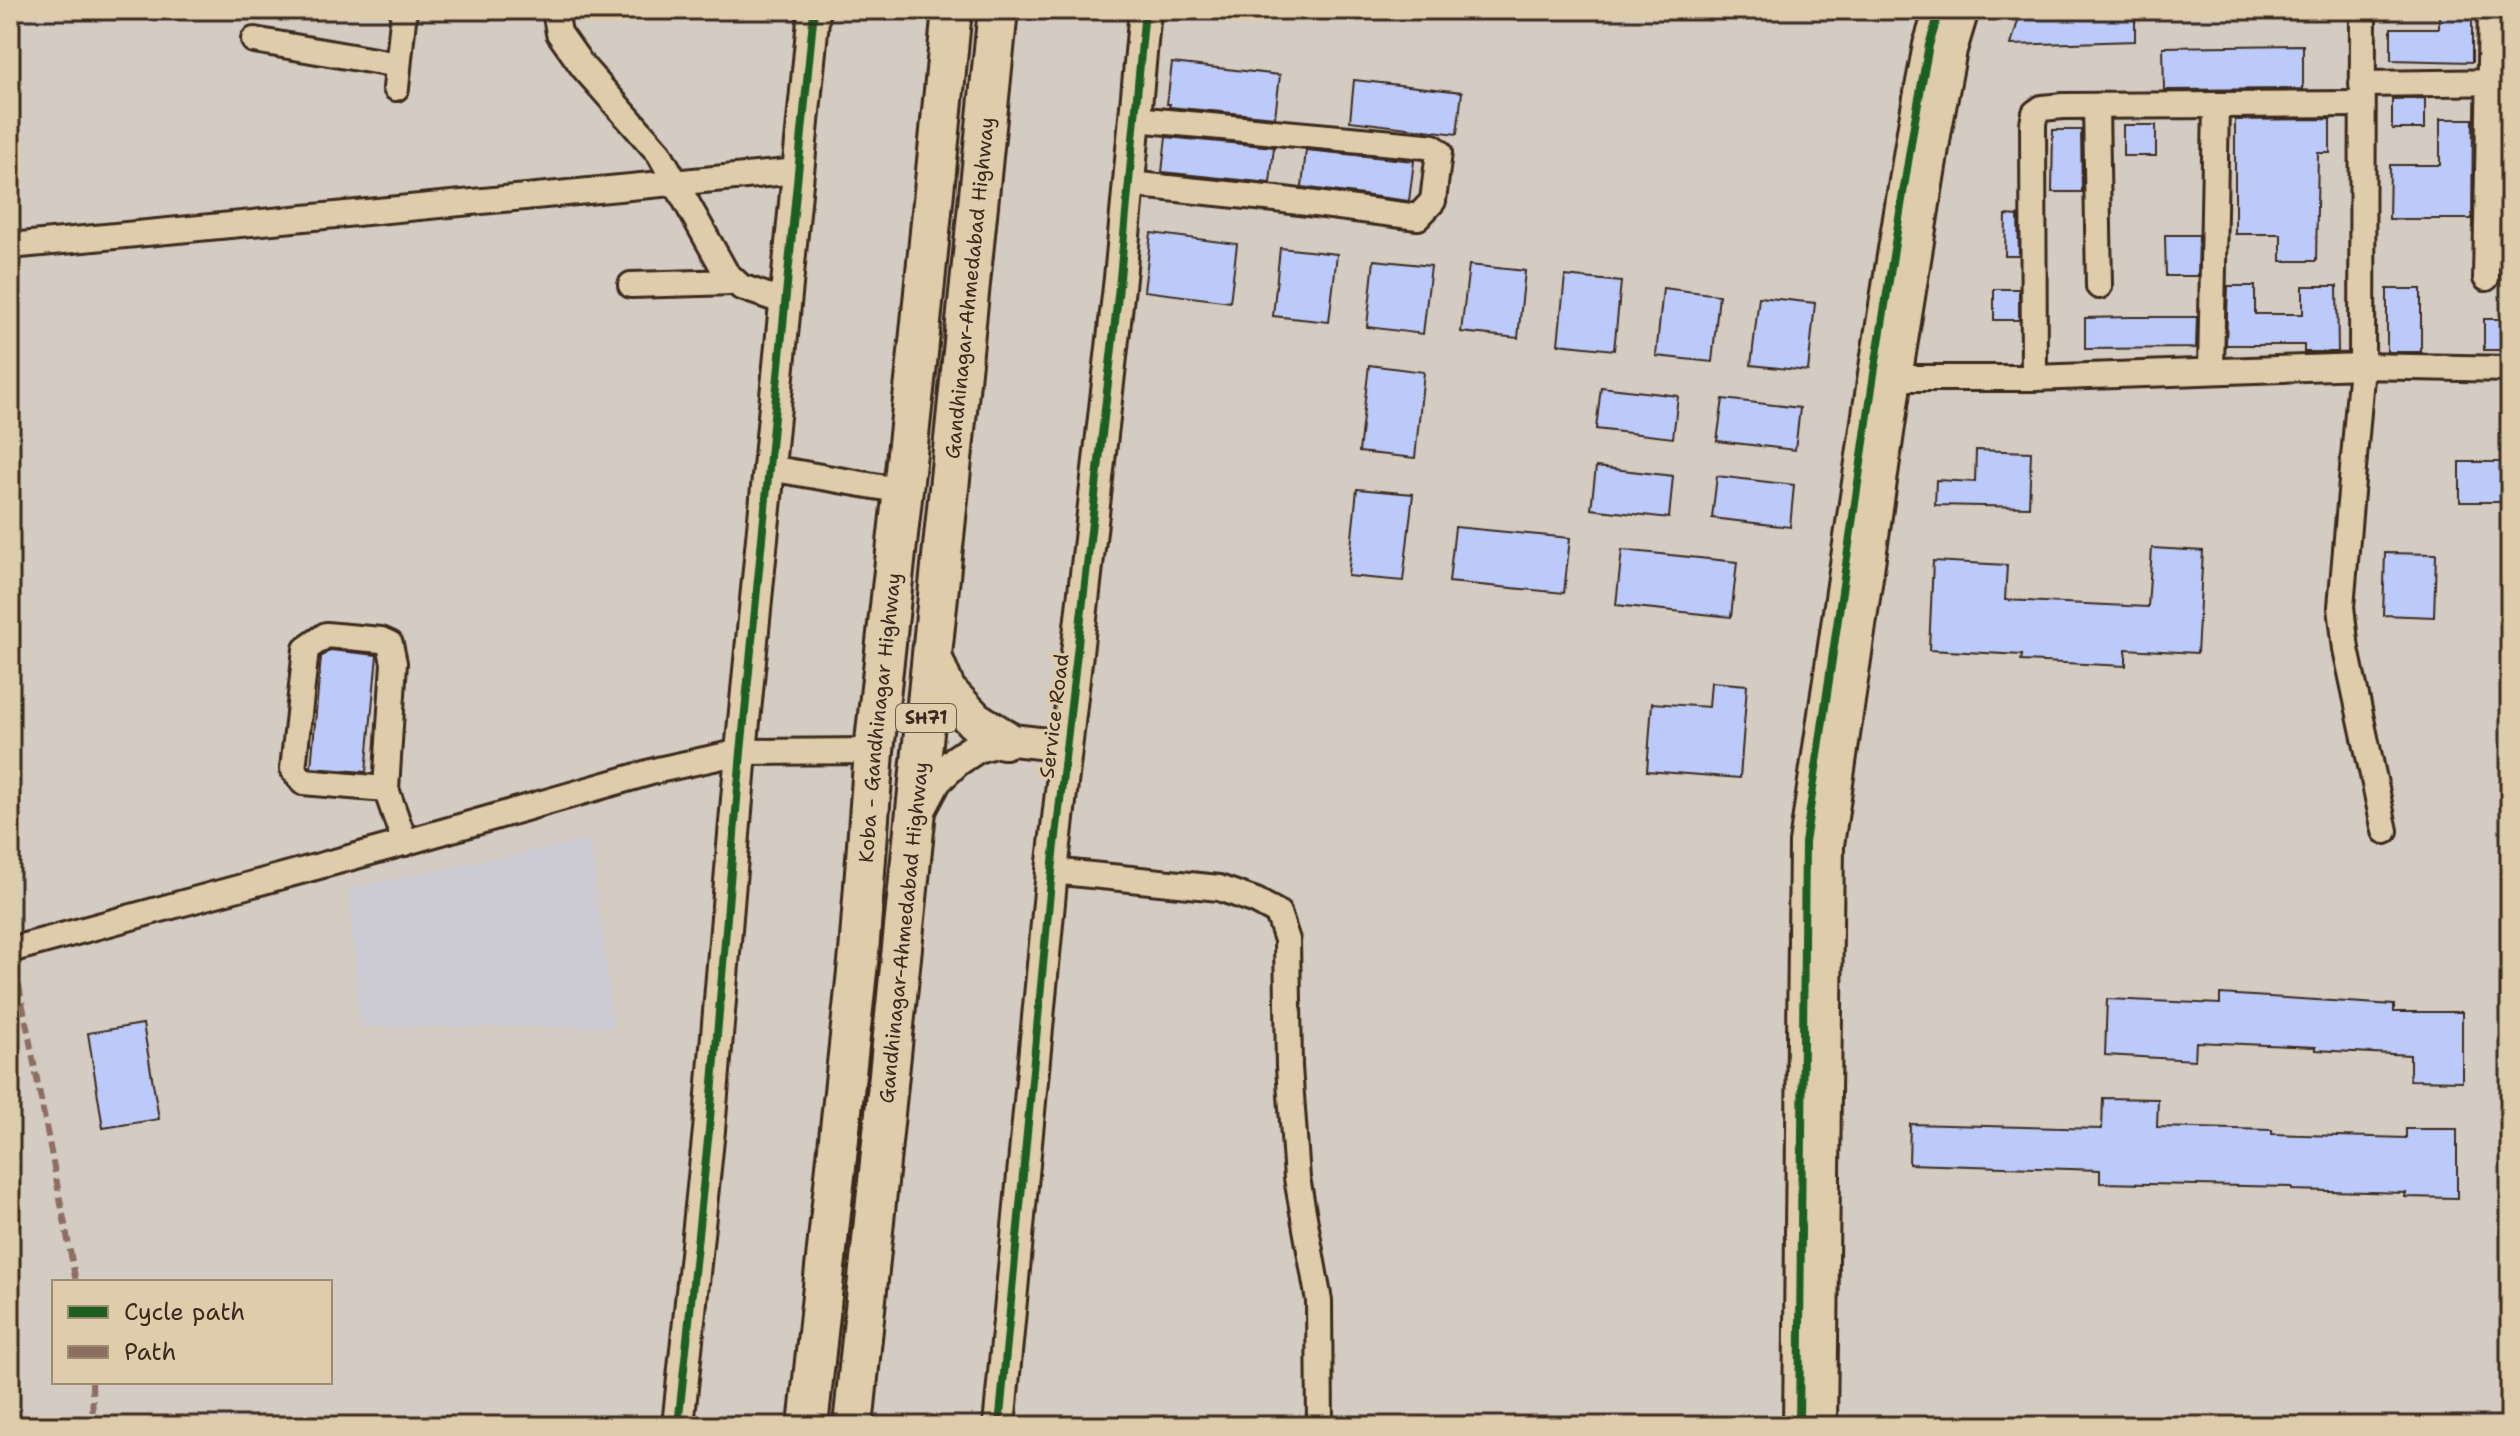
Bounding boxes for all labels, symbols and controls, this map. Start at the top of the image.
street label: Gandhinagar-Ahmedabad Highway [939,116,1000,460]
street label: Koba - Gandhinagar Highway [853,571,907,864]
street label: Service Road [1033,652,1075,780]
road number: SH71 [896,704,956,732]
street label: Gandhinagar-Ahmedabad Highway [873,760,934,1105]
legend [52,1280,332,1384]
text: Cycle path [124,1296,245,1328]
text: Path [124,1336,176,1368]

